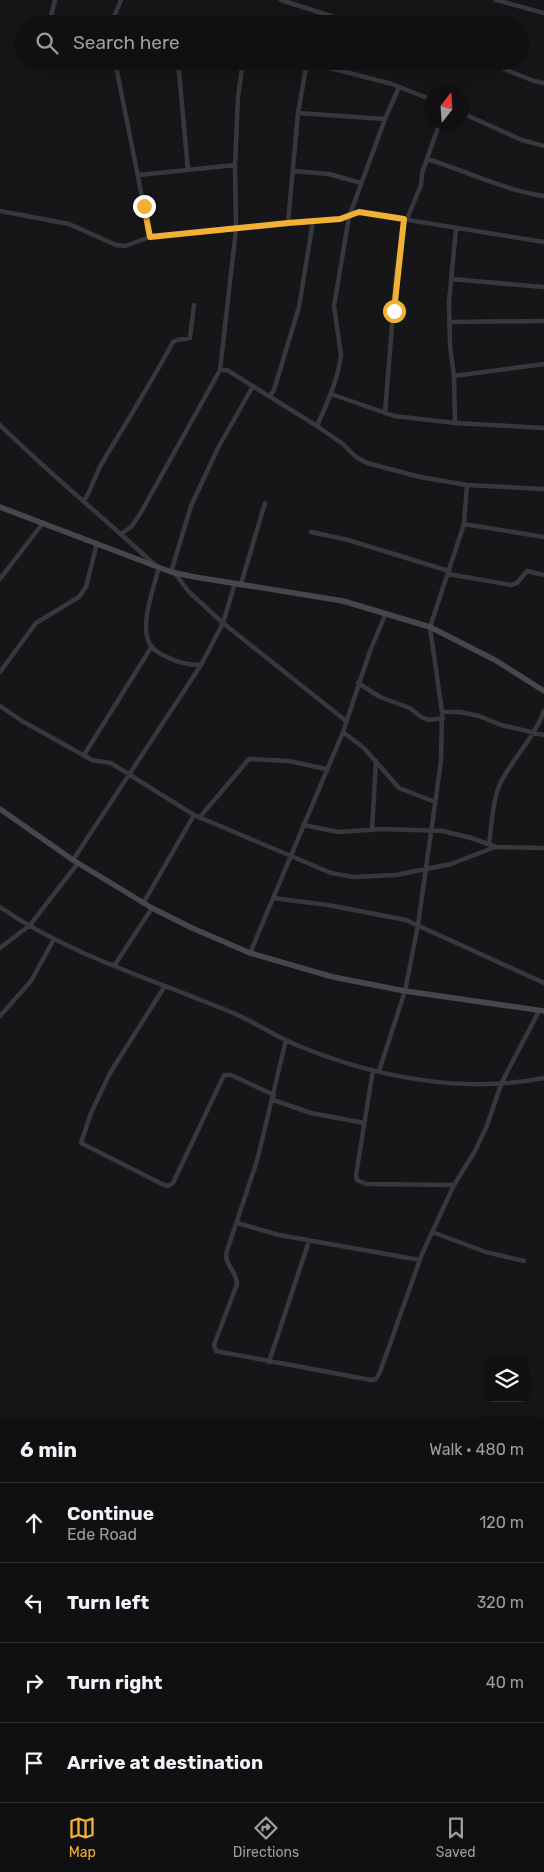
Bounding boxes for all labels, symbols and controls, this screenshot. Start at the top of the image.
search box [15,15,529,70]
icon: search [33,29,61,57]
text: Search here [73,31,180,54]
north arrow [424,85,469,130]
route end [133,195,156,218]
route start [383,300,406,323]
map controls [484,1357,529,1402]
button: layers [484,1357,529,1402]
text: 6 min [20,1437,77,1462]
text: Walk · 480 m [429,1440,524,1459]
text: Continue [67,1502,154,1525]
icon: ahead [20,1509,48,1537]
text: 120 m [479,1513,524,1532]
text: Ede Road [67,1525,137,1544]
icon: left [20,1589,48,1617]
text: Turn left [67,1591,149,1614]
text: 320 m [477,1593,524,1612]
icon: right [20,1669,48,1697]
text: Turn right [67,1671,162,1694]
text: 40 m [486,1673,524,1692]
icon: arrive [20,1749,48,1777]
text: Arrive at destination [67,1751,263,1774]
tab: Map [68,1814,96,1861]
tab: Directions [233,1814,299,1861]
tab: Saved [436,1814,476,1861]

